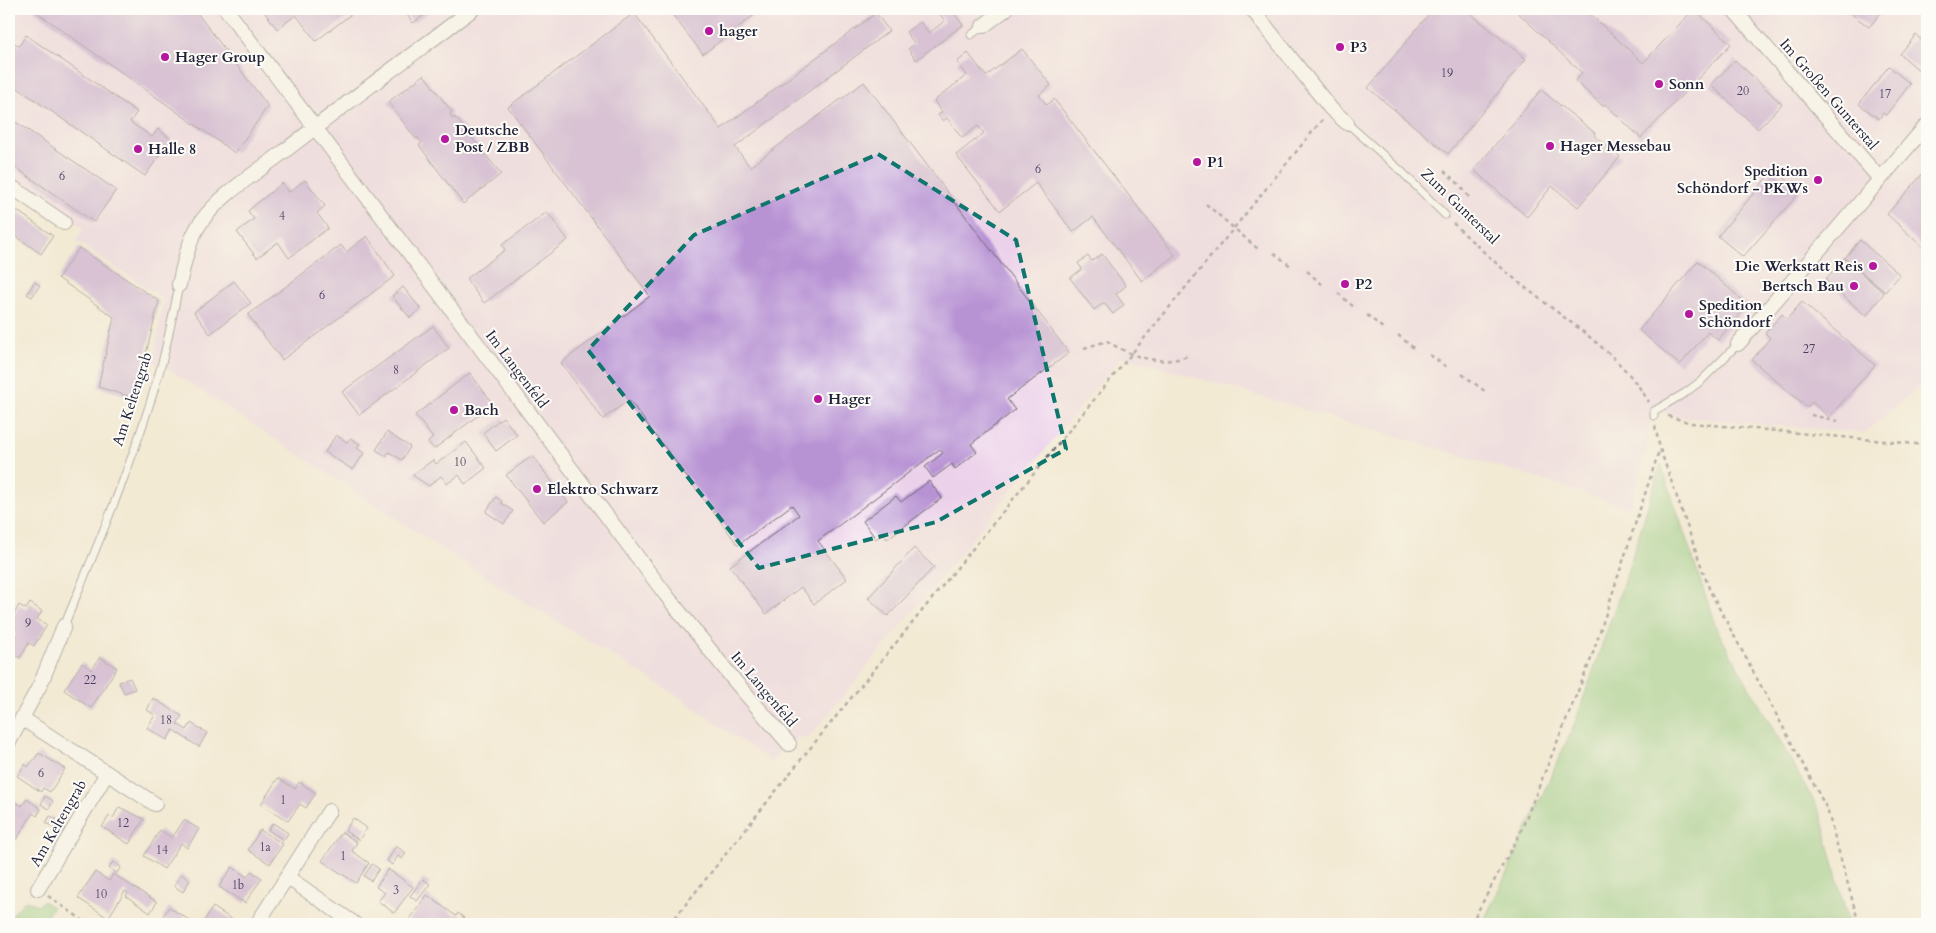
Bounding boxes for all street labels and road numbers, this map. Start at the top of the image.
street label: Im Großen Gunterstal [1775,34,1883,154]
street label: Zum Gunterstal [1417,164,1504,249]
street label: Im Langenfeld [481,326,553,412]
street label: Am Keltengrab [107,349,157,449]
street label: Im Langenfeld [727,647,802,731]
street label: Am Keltengrab [25,776,91,870]

